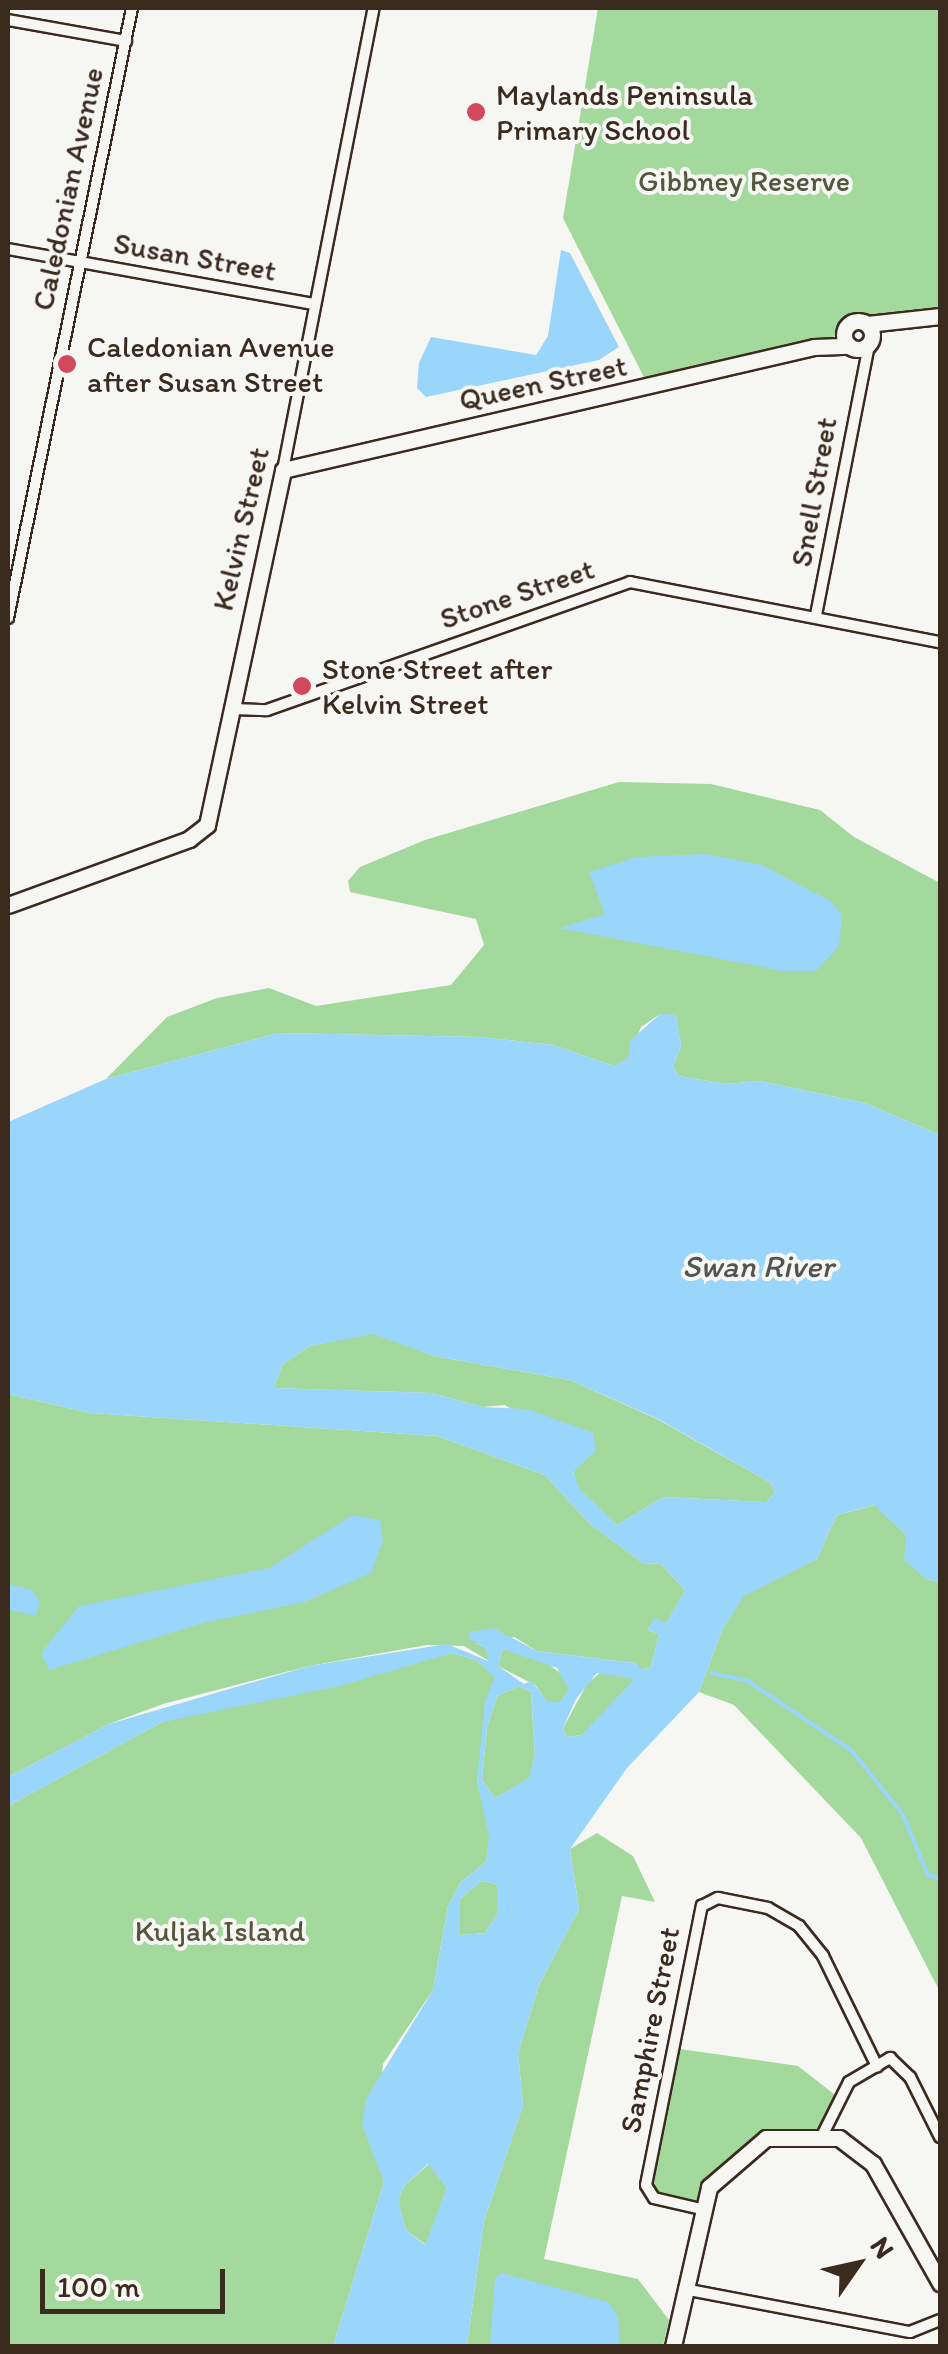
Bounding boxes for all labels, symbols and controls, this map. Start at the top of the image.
street label: Caledonian Avenue [25,65,111,313]
place label: Maylands Peninsula Primary School [496,77,751,148]
marker: Maylands Peninsula Primary School [465,101,487,123]
park label: Gibbney Reserve [638,163,850,199]
street label: Susan Street [111,225,279,289]
place label: Caledonian Avenue after Susan Street [87,329,333,400]
street label: Queen Street [456,348,630,418]
marker: Caledonian Avenue after Susan Street [56,353,78,375]
street label: Snell Street [783,414,845,570]
street label: Kelvin Street [205,444,277,614]
street label: Stone Street [436,551,598,637]
place label: Stone Street after Kelvin Street [322,651,552,722]
marker: Stone Street after Kelvin Street [291,675,313,697]
water label: Swan River [683,1247,833,1285]
park label: Kuljak Island [135,1913,305,1949]
street label: Samphire Street [612,1924,688,2136]
north arrow [808,2214,908,2314]
text: N [863,2230,902,2265]
scale bar [45,2249,230,2311]
text: 100 m [57,2268,140,2305]

